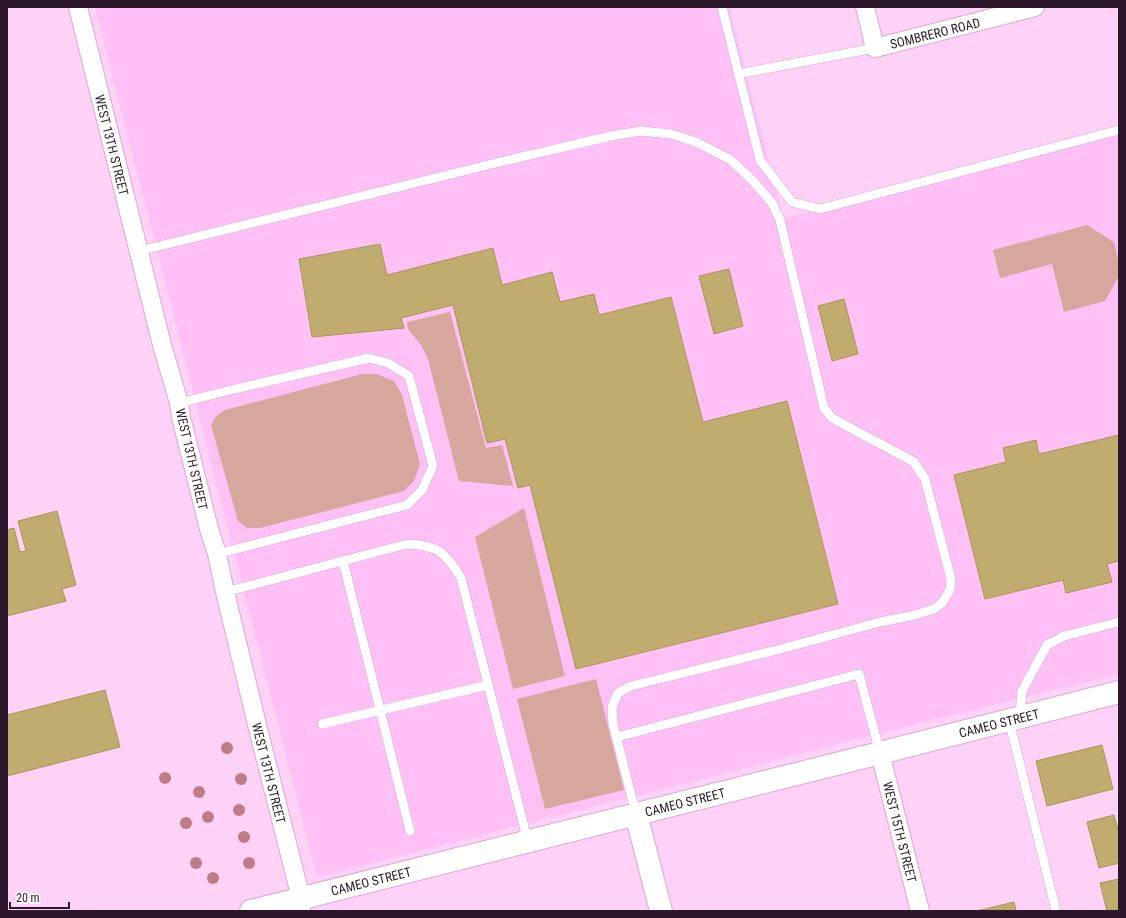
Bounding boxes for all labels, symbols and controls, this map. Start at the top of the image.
street label: SOMBRERO ROAD [889,15,982,52]
street label: WEST 13TH STREET [92,93,131,197]
street label: WEST 13TH STREET [173,407,211,511]
street label: CAMEO STREET [957,706,1041,741]
street label: WEST 13TH STREET [249,721,288,825]
street label: WEST 15TH STREET [880,780,919,884]
street label: CAMEO STREET [643,785,727,820]
street label: CAMEO STREET [329,864,413,899]
scale bar [10,884,69,910]
text: 20 m [16,891,40,905]

